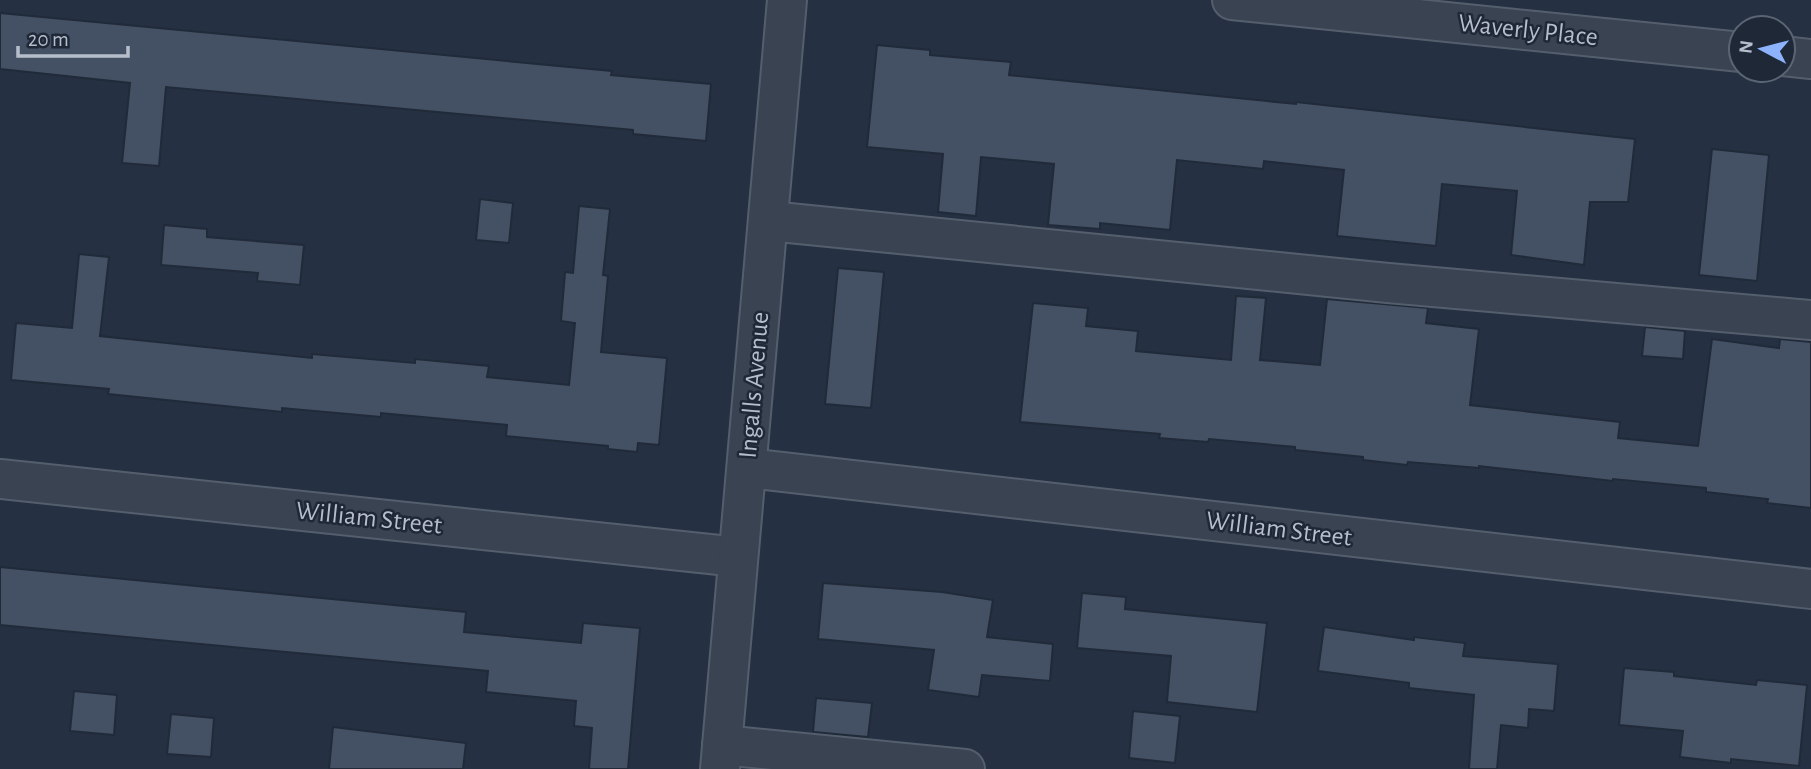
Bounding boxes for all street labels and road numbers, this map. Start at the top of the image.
street label: Waverly Place [1457,10,1599,50]
street label: Ingalls Avenue [735,311,773,459]
street label: William Street [295,497,443,539]
street label: William Street [1205,507,1353,551]

